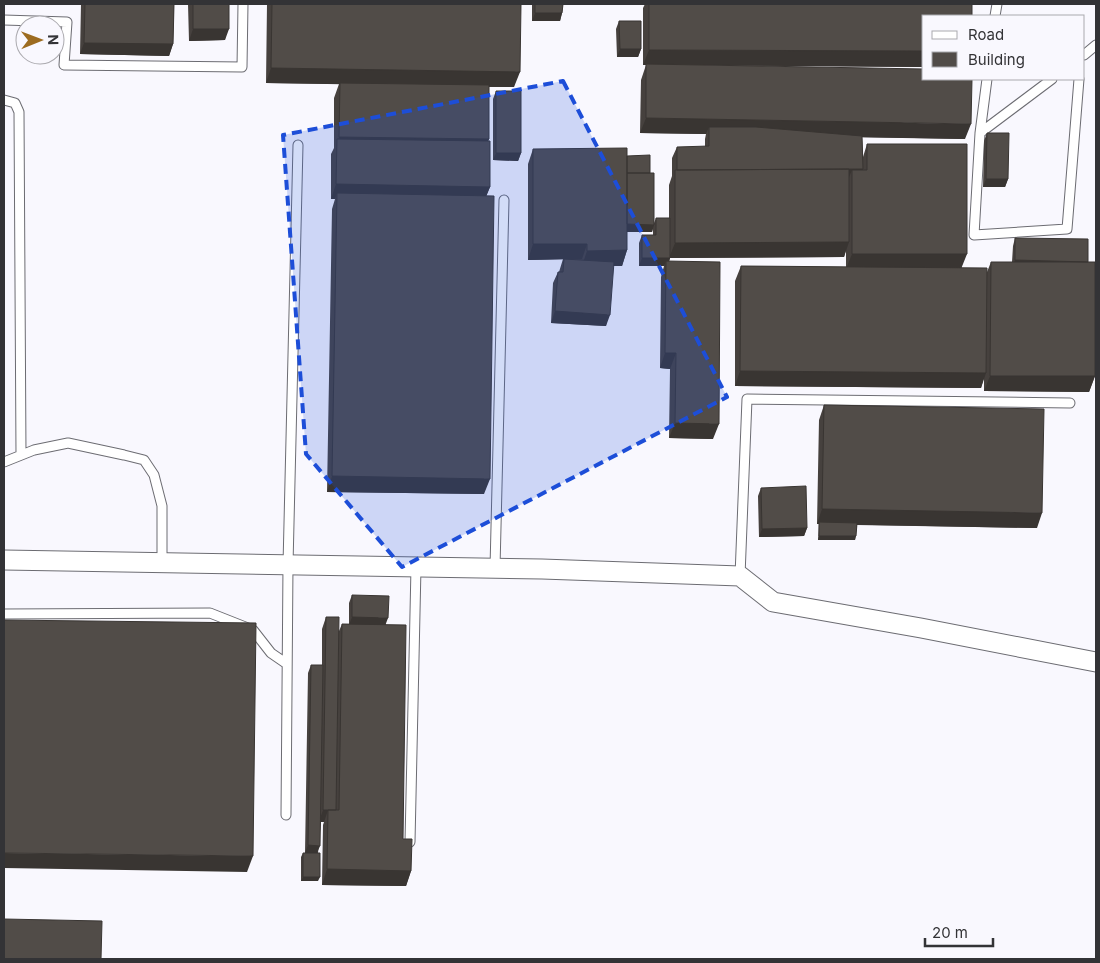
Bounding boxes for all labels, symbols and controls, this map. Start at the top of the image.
north arrow [15,15,65,65]
legend [922,15,1085,80]
text: Road [968,25,1004,44]
text: N [45,34,62,45]
text: Building [968,50,1025,69]
scale bar [925,916,992,948]
text: 20 m [932,923,968,942]

